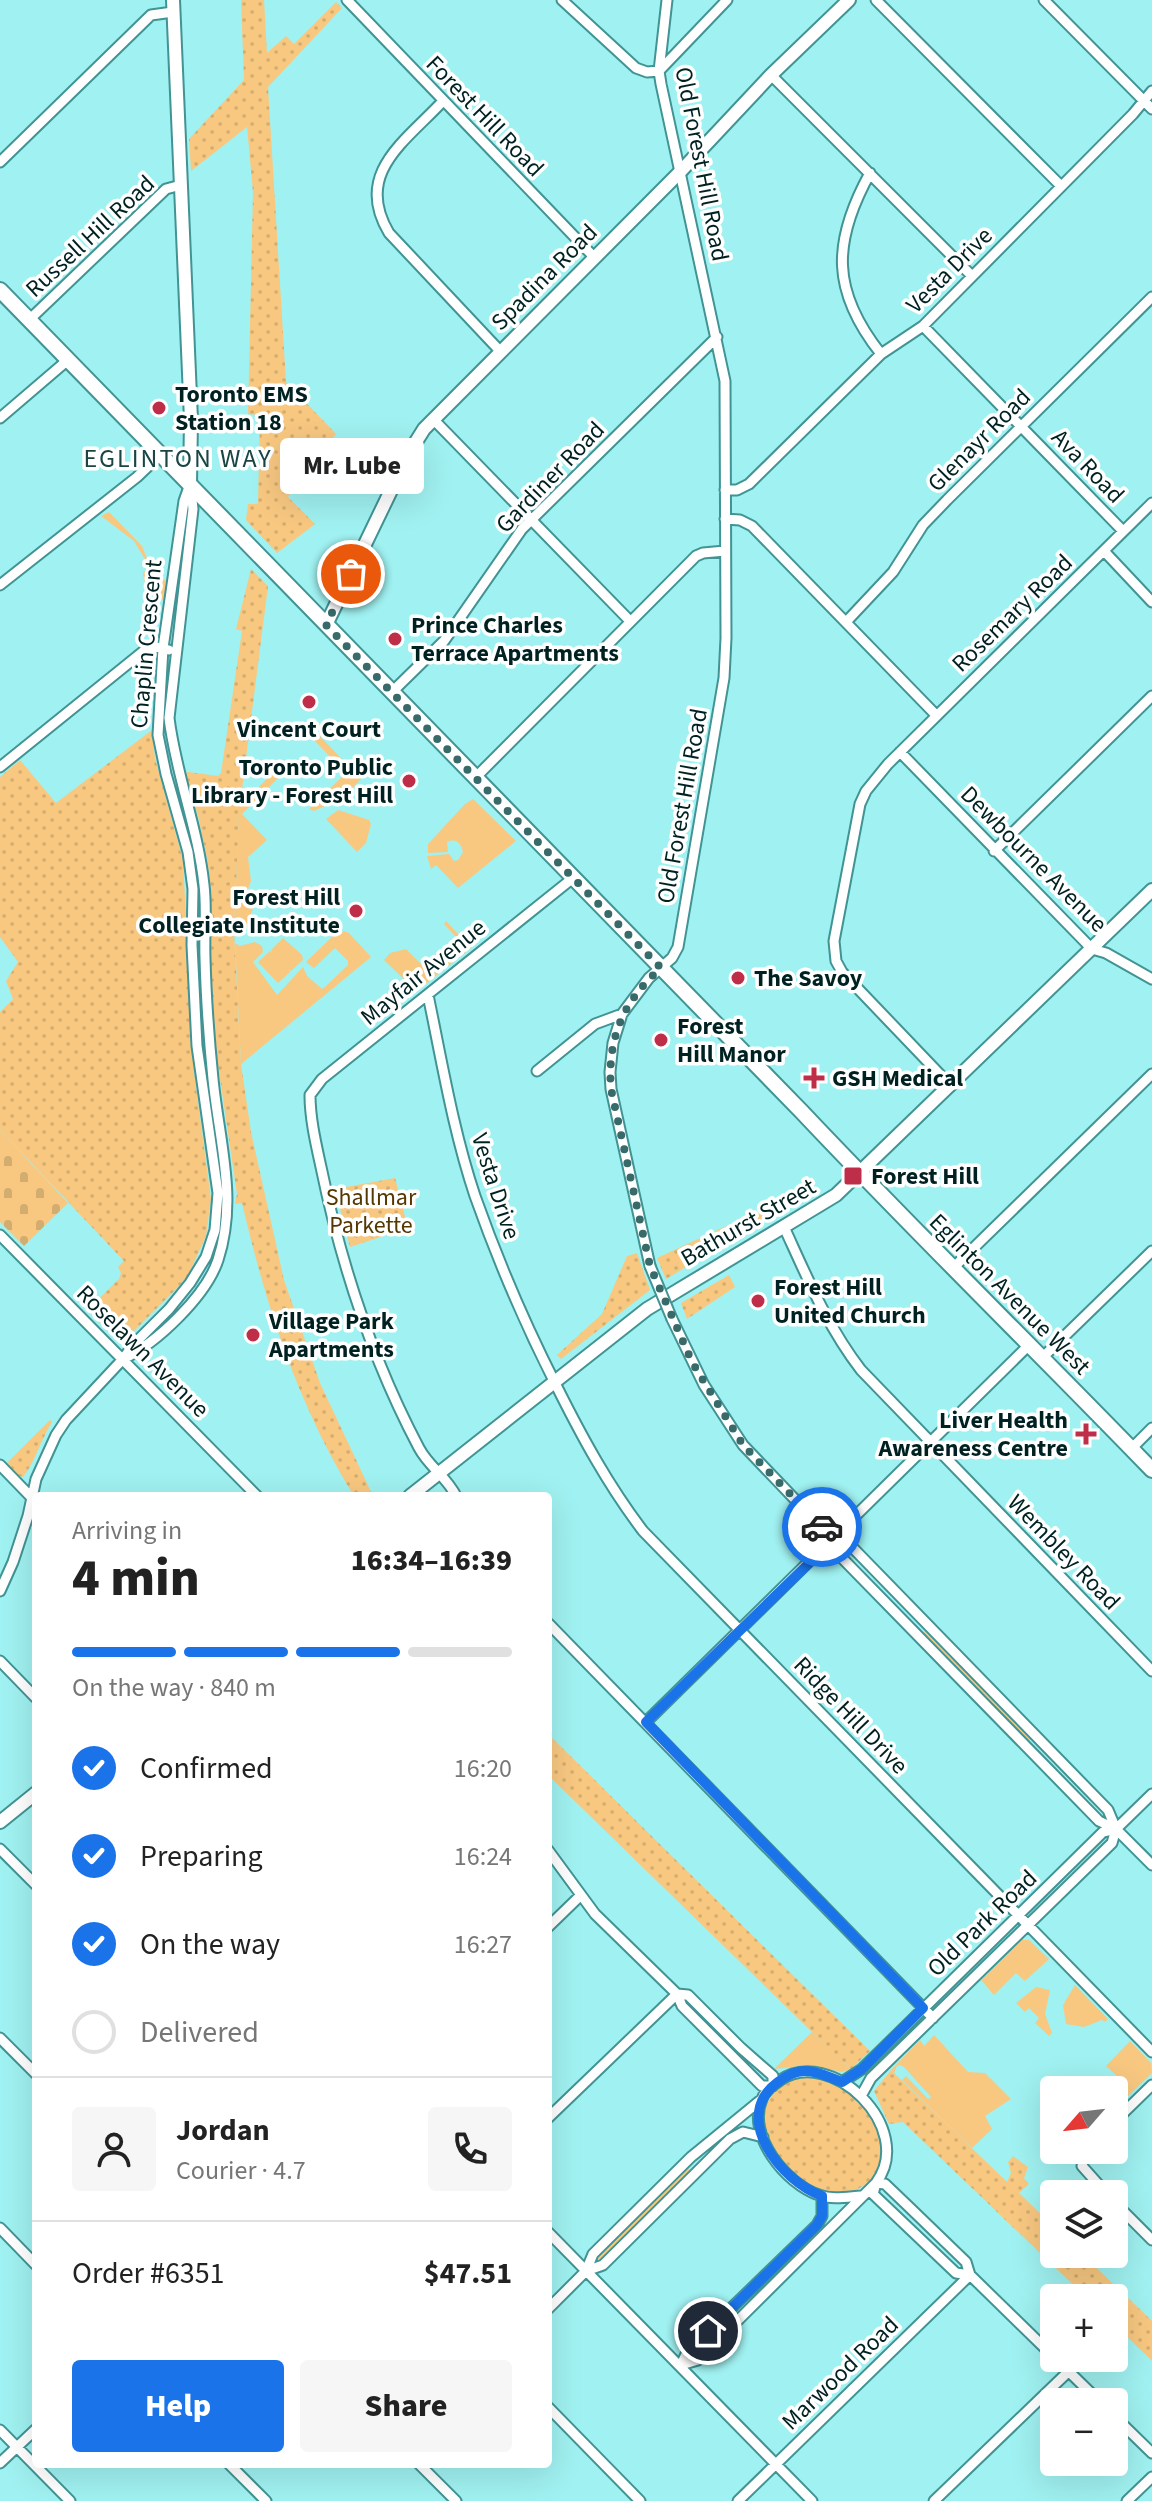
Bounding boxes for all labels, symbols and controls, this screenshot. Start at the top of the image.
street label: Forest Hill Road [417,48,552,185]
street label: Old Forest Hill Road [666,64,738,264]
street label: Russell Hill Road [18,167,163,306]
street label: Spadina Road [483,216,606,339]
street label: Vesta Drive [898,219,1001,322]
place label: Toronto EMS Station 18 [175,377,308,440]
street label: Glenayr Road [920,381,1039,500]
marker: Toronto EMS Station 18 [150,399,168,417]
street label: Gardiner Road [488,413,613,541]
street label: Ava Road [1043,421,1132,512]
callout: Mr. Lube [279,438,423,494]
district label: EGLINTON WAY [83,440,273,477]
text: Mr. Lube [303,447,401,484]
pin [317,540,385,608]
street label: Rosemary Road [944,546,1081,680]
icon: bag [329,552,373,596]
street label: Chaplin Crescent [122,558,171,730]
place label: Prince Charles Terrace Apartments [411,608,619,671]
marker: Prince Charles Terrace Apartments [386,630,404,648]
marker: Vincent Court [300,693,318,711]
street label: Old Forest Hill Road [648,706,717,906]
place label: Vincent Court [236,712,381,747]
place label: Toronto Public Library - Forest Hill [191,750,393,813]
marker: Toronto Public Library - Forest Hill [400,772,418,790]
street label: Dewbourne Avenue [952,778,1115,941]
place label: Forest Hill Collegiate Institute [138,880,340,943]
marker: Forest Hill Collegiate Institute [347,902,365,920]
street label: Mayfair Avenue [353,911,494,1034]
place label: The Savoy [754,961,863,996]
marker: The Savoy [729,969,747,987]
place label: Forest Hill Manor [677,1009,786,1072]
marker: Forest Hill Manor [652,1031,670,1049]
place label: GSH Medical [832,1061,963,1096]
marker: GSH Medical [803,1067,825,1089]
street label: Vesta Drive [462,1128,529,1244]
place label: Forest Hill [871,1159,979,1194]
marker: Forest Hill [842,1165,864,1187]
street label: Bathurst Street [674,1170,822,1275]
park label: Shallmar Parkette [326,1180,417,1243]
street label: Eglinton Avenue West [921,1206,1098,1383]
place label: Forest Hill United Church [774,1270,926,1333]
street label: Roselawn Avenue [68,1277,217,1426]
marker: Forest Hill United Church [749,1292,767,1310]
place label: Village Park Apartments [268,1304,395,1367]
marker: Village Park Apartments [244,1326,262,1344]
place label: Liver Health Awareness Centre [877,1403,1068,1466]
marker: Liver Health Awareness Centre [1075,1423,1097,1445]
street label: Wembley Road [999,1486,1128,1618]
courier [782,1487,862,1567]
icon: car [800,1505,844,1549]
text: Arriving in [72,1512,182,1549]
text: 16:34–16:39 [351,1539,512,1582]
text: 4 min [72,1542,200,1616]
street label: Ridge Hill Drive [785,1649,916,1782]
text: On the way · 840 m [72,1669,276,1706]
icon: check [72,1746,116,1790]
text: Confirmed [140,1747,273,1790]
text: 16:20 [454,1750,512,1787]
icon: check [72,1834,116,1878]
text: Preparing [140,1835,263,1878]
text: 16:24 [454,1838,512,1875]
street label: Old Park Road [919,1862,1045,1985]
icon: check [72,1922,116,1966]
text: On the way [140,1923,280,1966]
text: 16:27 [454,1926,512,1963]
text: Delivered [140,2011,259,2054]
north arrow [1040,2076,1128,2164]
map controls [1040,2076,1128,2476]
button: person [72,2107,156,2191]
button: phone [428,2107,512,2191]
text: Jordan [176,2109,270,2152]
text: Courier · 4.7 [176,2152,306,2189]
button: layers [1040,2180,1128,2268]
text: Order #6351 [72,2252,225,2295]
text: $47.51 [424,2252,512,2295]
button: + [1040,2284,1128,2372]
pin [674,2297,742,2365]
street label: Marwood Road [774,2308,907,2438]
icon: home [686,2309,730,2353]
button: Help [72,2360,284,2452]
button: Share [300,2360,512,2452]
button: − [1040,2388,1128,2476]

